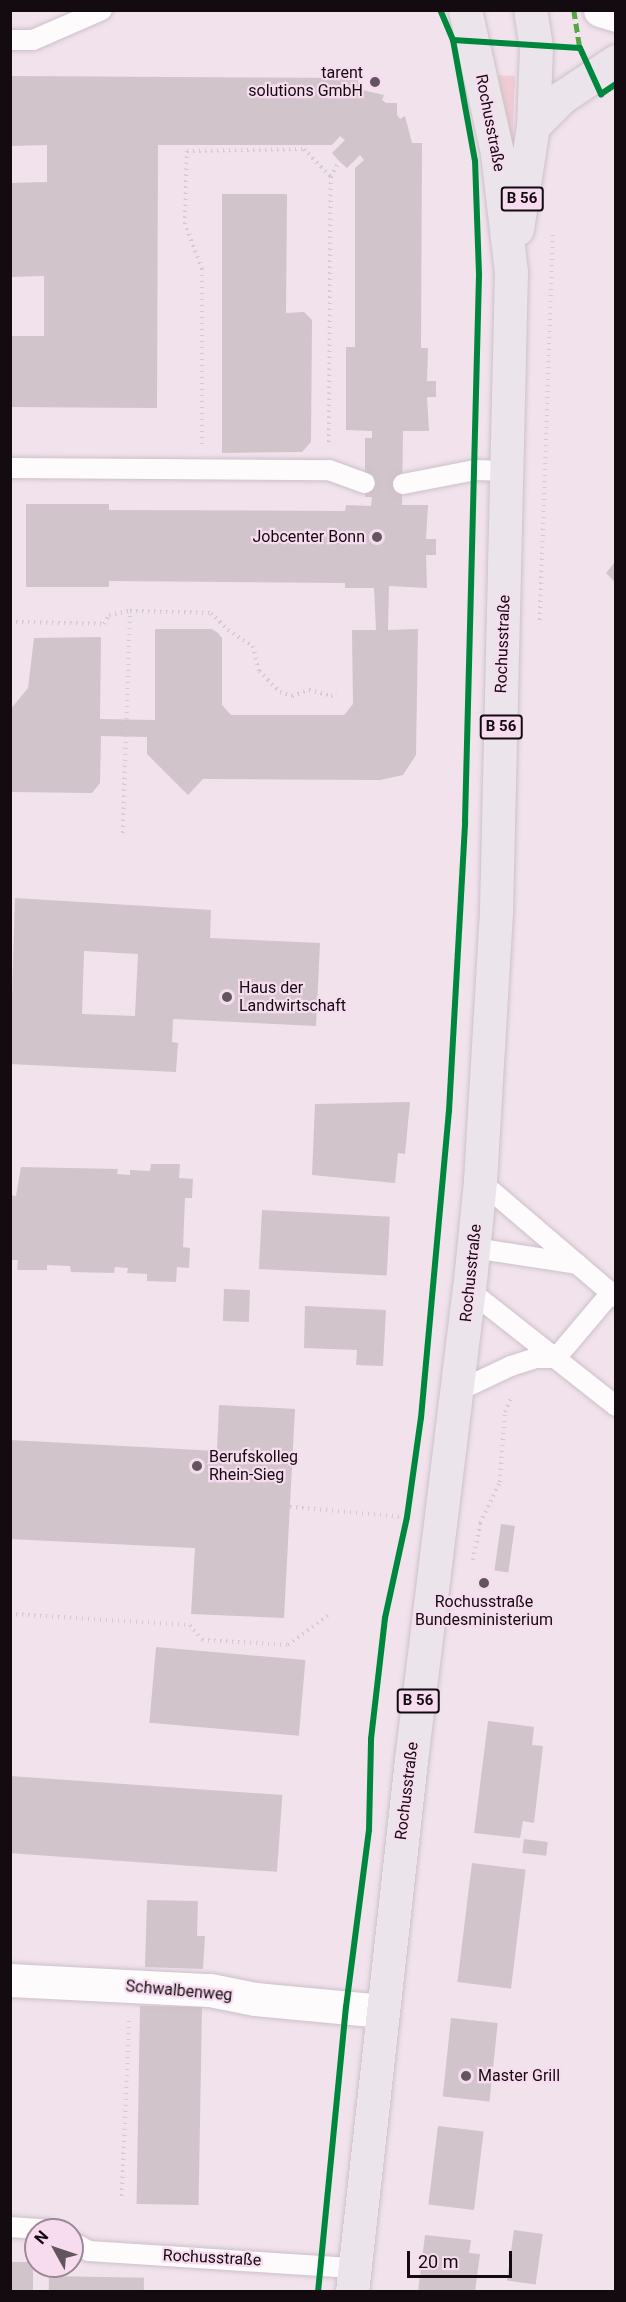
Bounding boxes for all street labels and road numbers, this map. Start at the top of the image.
street label: Rochusstraße [471,73,509,173]
road number: B 56 [500,187,544,211]
street label: Rochusstraße [492,594,514,694]
road number: B 56 [478,715,524,739]
street label: Rochusstraße [456,1223,486,1323]
road number: B 56 [396,1689,440,1713]
street label: Rochusstraße [391,1741,423,1841]
street label: Schwalbenweg [125,1977,233,2005]
street label: Rochusstraße [162,2246,262,2270]

